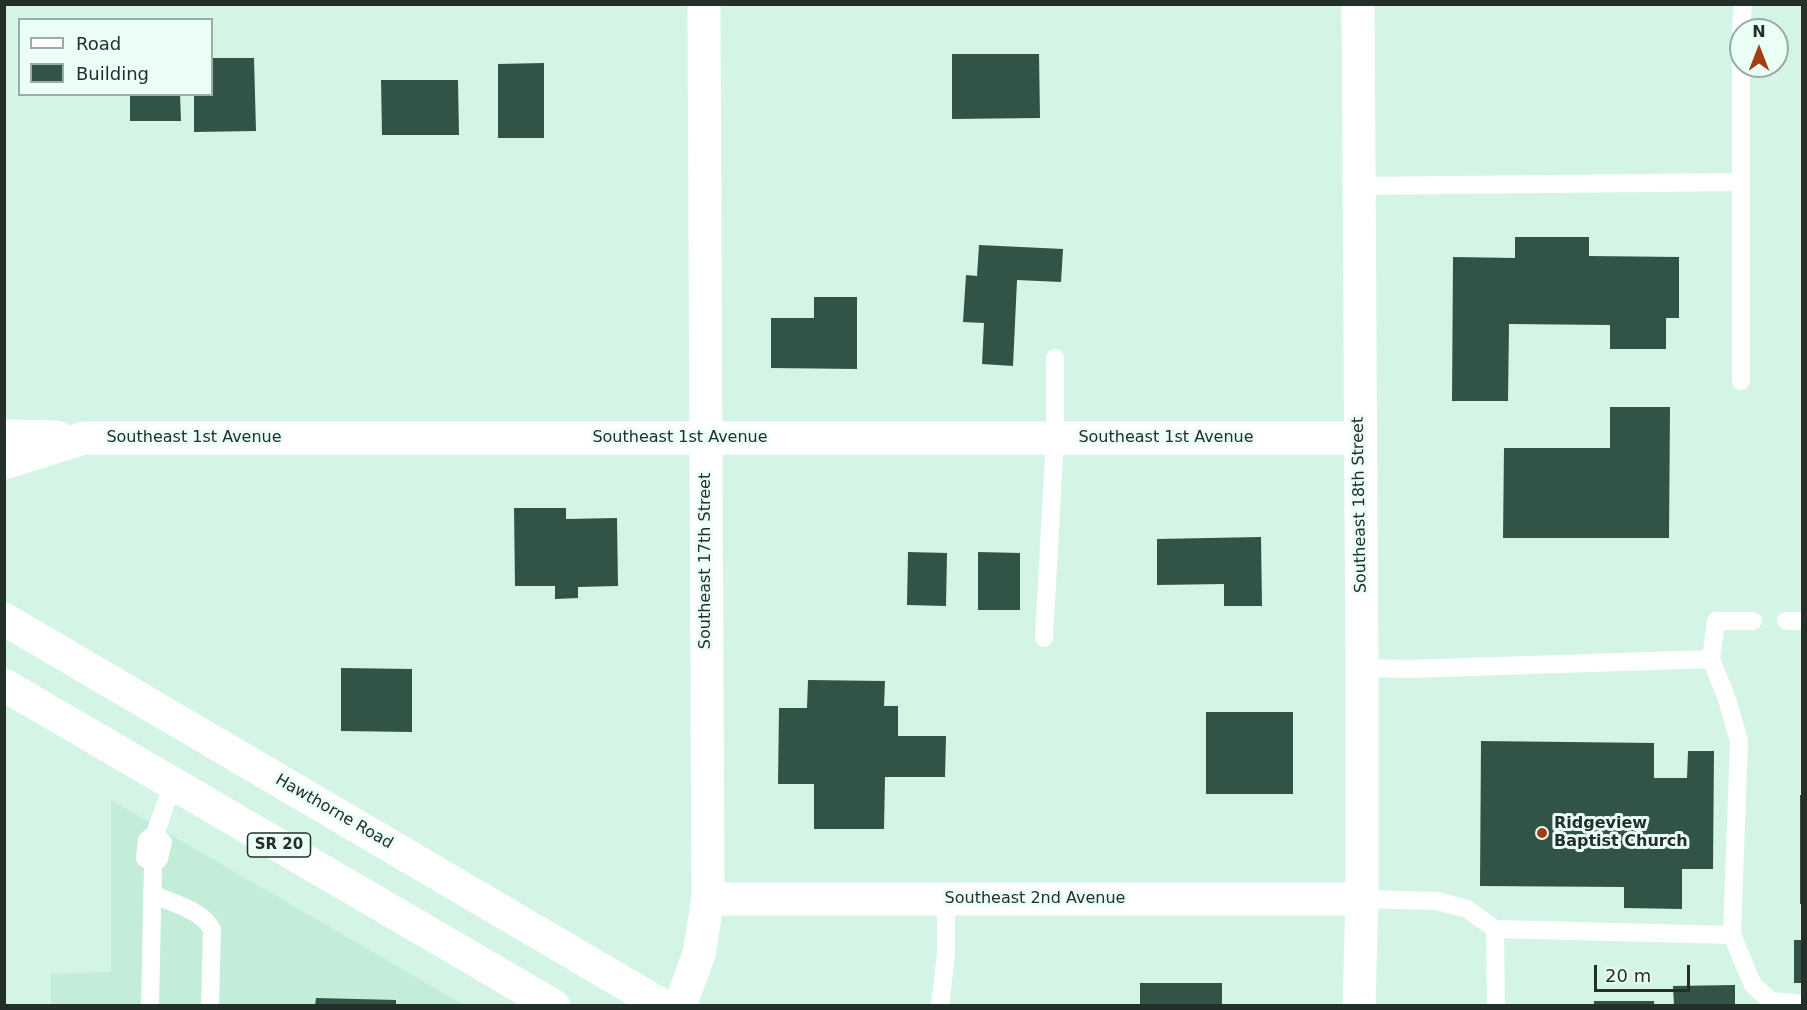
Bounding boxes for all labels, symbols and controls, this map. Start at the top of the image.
legend [18,18,213,96]
north arrow [1729,18,1789,78]
text: N [1752,22,1766,41]
text: Road [76,33,121,54]
text: Building [76,63,149,84]
street label: Southeast 18th Street [1349,417,1371,593]
street label: Southeast 1st Avenue [106,428,282,448]
street label: Southeast 1st Avenue [592,428,768,448]
street label: Southeast 1st Avenue [1078,428,1254,448]
street label: Southeast 17th Street [696,473,716,649]
street label: Hawthorne Road [272,771,396,853]
place label: Ridgeview Baptist Church [1554,814,1688,852]
marker: Ridgeview Baptist Church [1535,826,1549,840]
road number: SR 20 [248,833,310,857]
street label: Southeast 2nd Avenue [945,889,1125,909]
scale bar [1597,953,1693,991]
text: 20 m [1605,965,1651,986]

